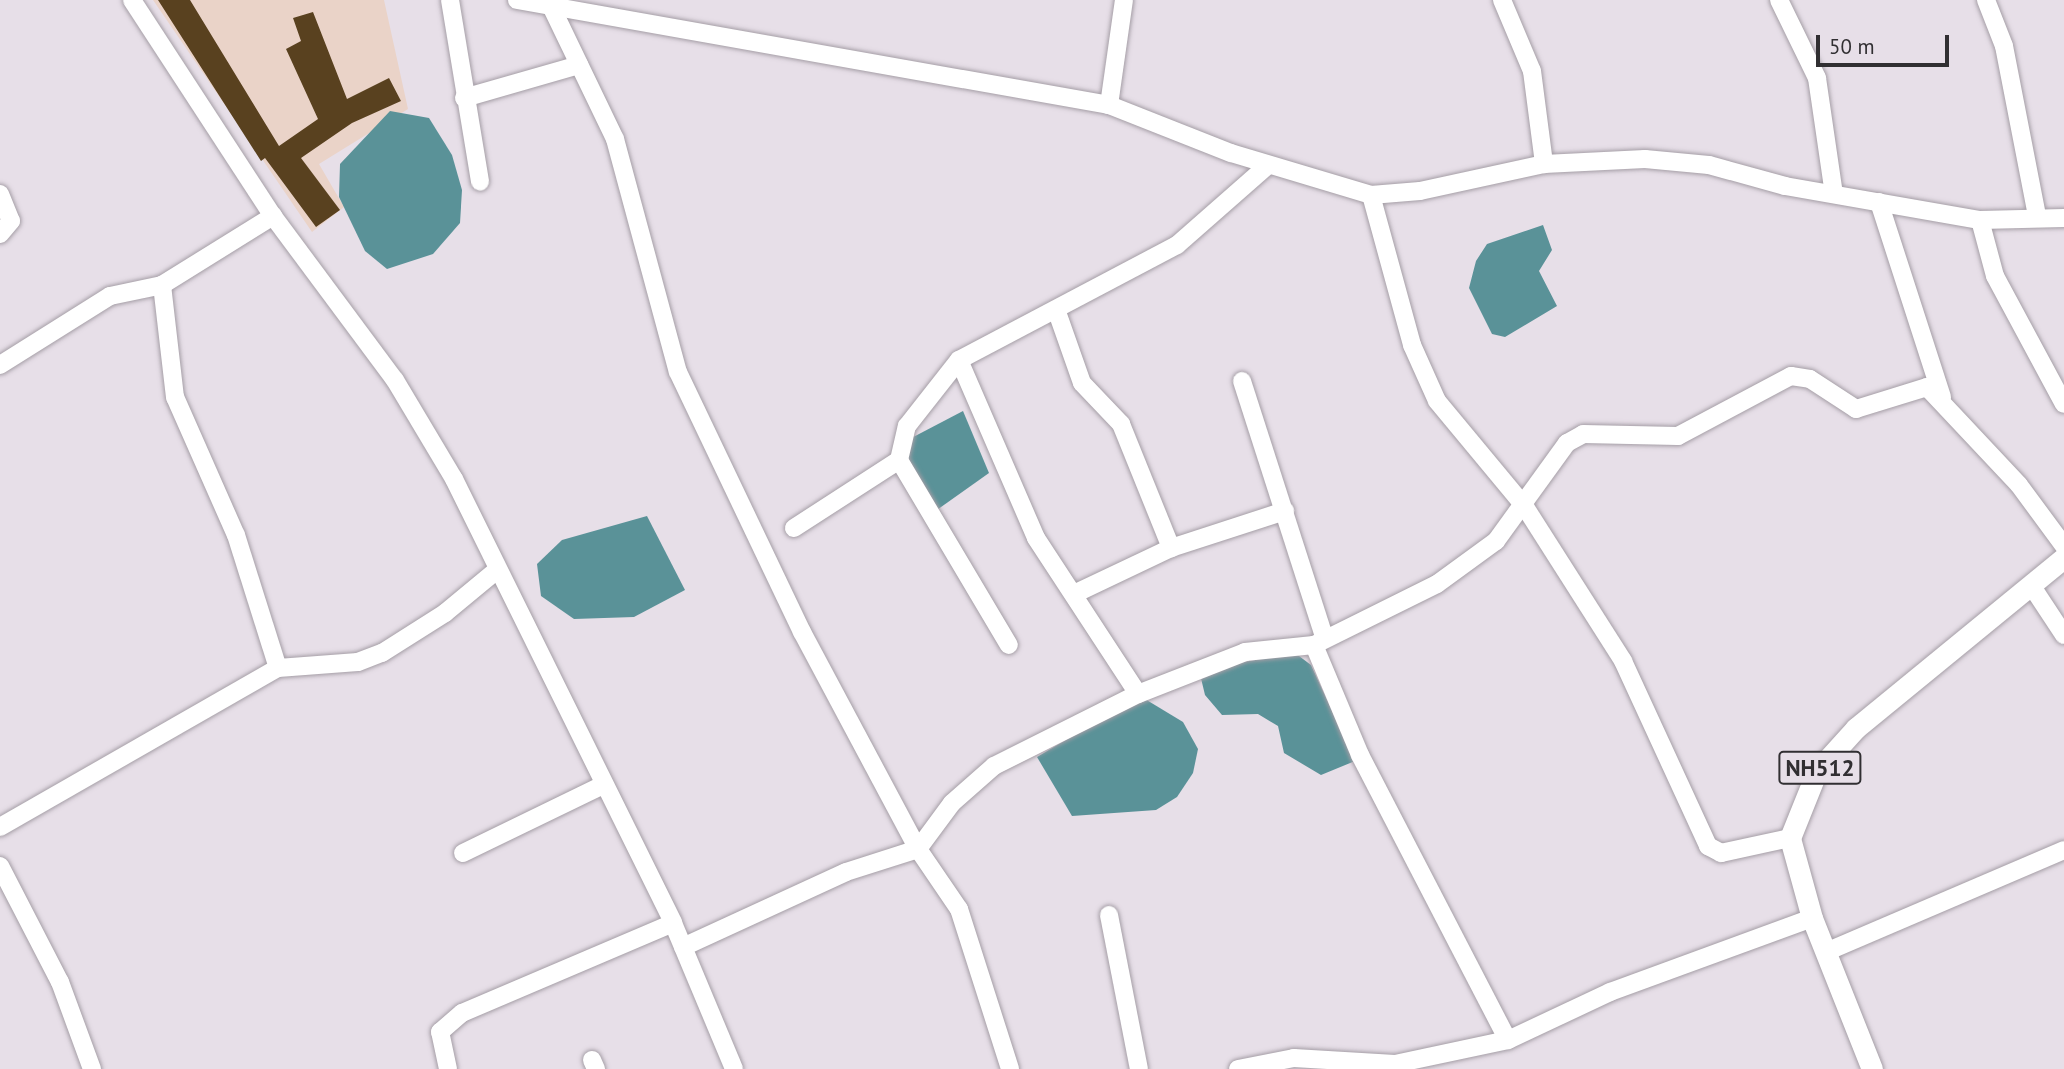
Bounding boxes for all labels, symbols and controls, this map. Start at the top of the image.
scale bar [1819,21,1952,65]
text: 50 m [1829,33,1875,60]
road number: NH512 [1778,748,1862,788]

